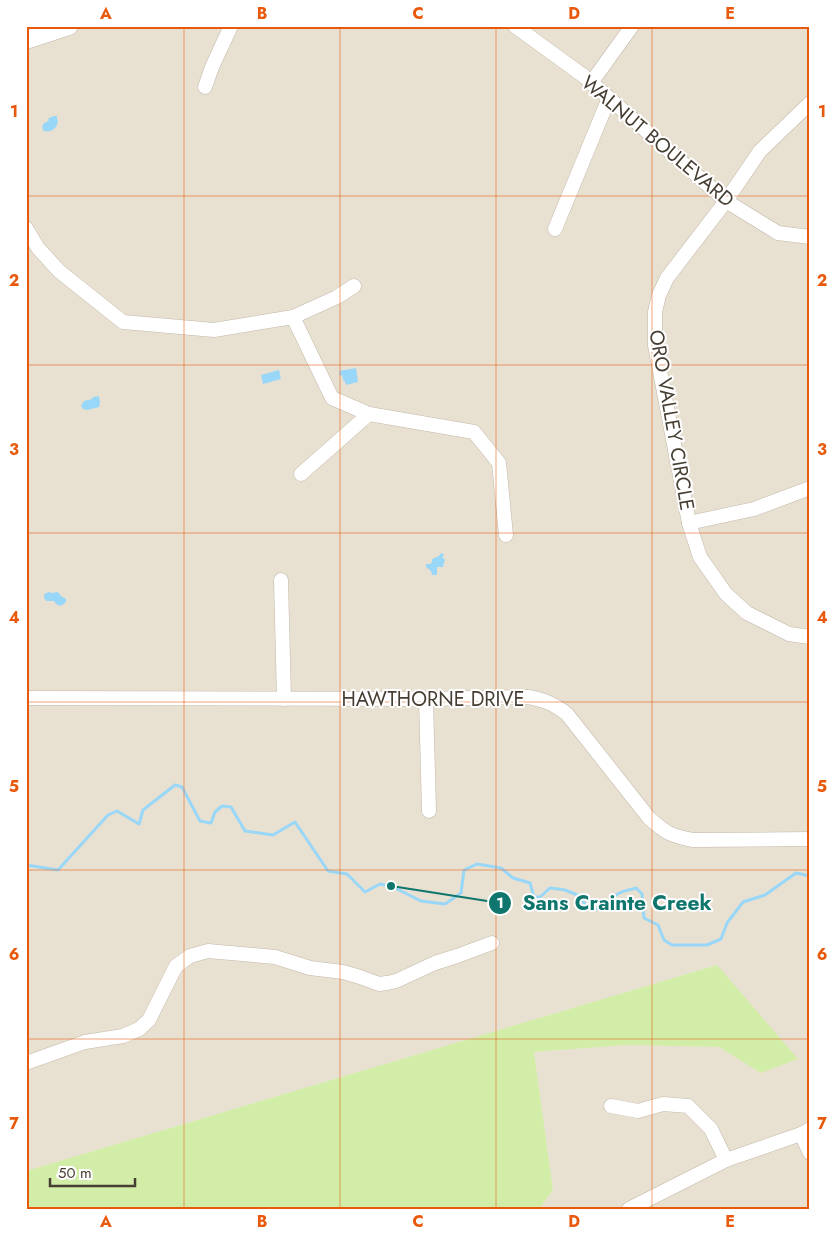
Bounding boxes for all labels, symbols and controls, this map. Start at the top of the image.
text: A [99,2,112,25]
text: B [257,2,267,25]
text: C [412,2,424,25]
text: D [568,2,580,25]
text: E [725,2,735,25]
street label: WALNUT BOULEVARD [575,69,741,214]
text: 1 [10,100,18,123]
text: 1 [818,100,826,123]
text: 2 [9,269,19,292]
text: 2 [817,269,827,292]
street label: ORO VALLEY CIRCLE [641,327,702,513]
text: 3 [9,438,19,461]
text: 3 [817,438,827,461]
text: 4 [8,606,20,629]
text: 4 [816,606,828,629]
street label: HAWTHORNE DRIVE [341,685,525,714]
text: 5 [9,775,19,798]
text: 5 [817,775,827,798]
callout: Sans Crainte Creek [487,885,722,921]
text: Sans Crainte Creek [522,888,712,918]
text: 1 [496,892,504,914]
text: 6 [9,943,19,966]
text: 6 [817,943,827,966]
text: 7 [9,1112,19,1135]
text: 7 [817,1112,827,1135]
scale bar [50,1155,135,1187]
text: 50 m [58,1162,92,1184]
text: A [99,1210,112,1233]
text: B [257,1210,267,1233]
text: C [412,1210,424,1233]
text: D [568,1210,580,1233]
text: E [725,1210,735,1233]

